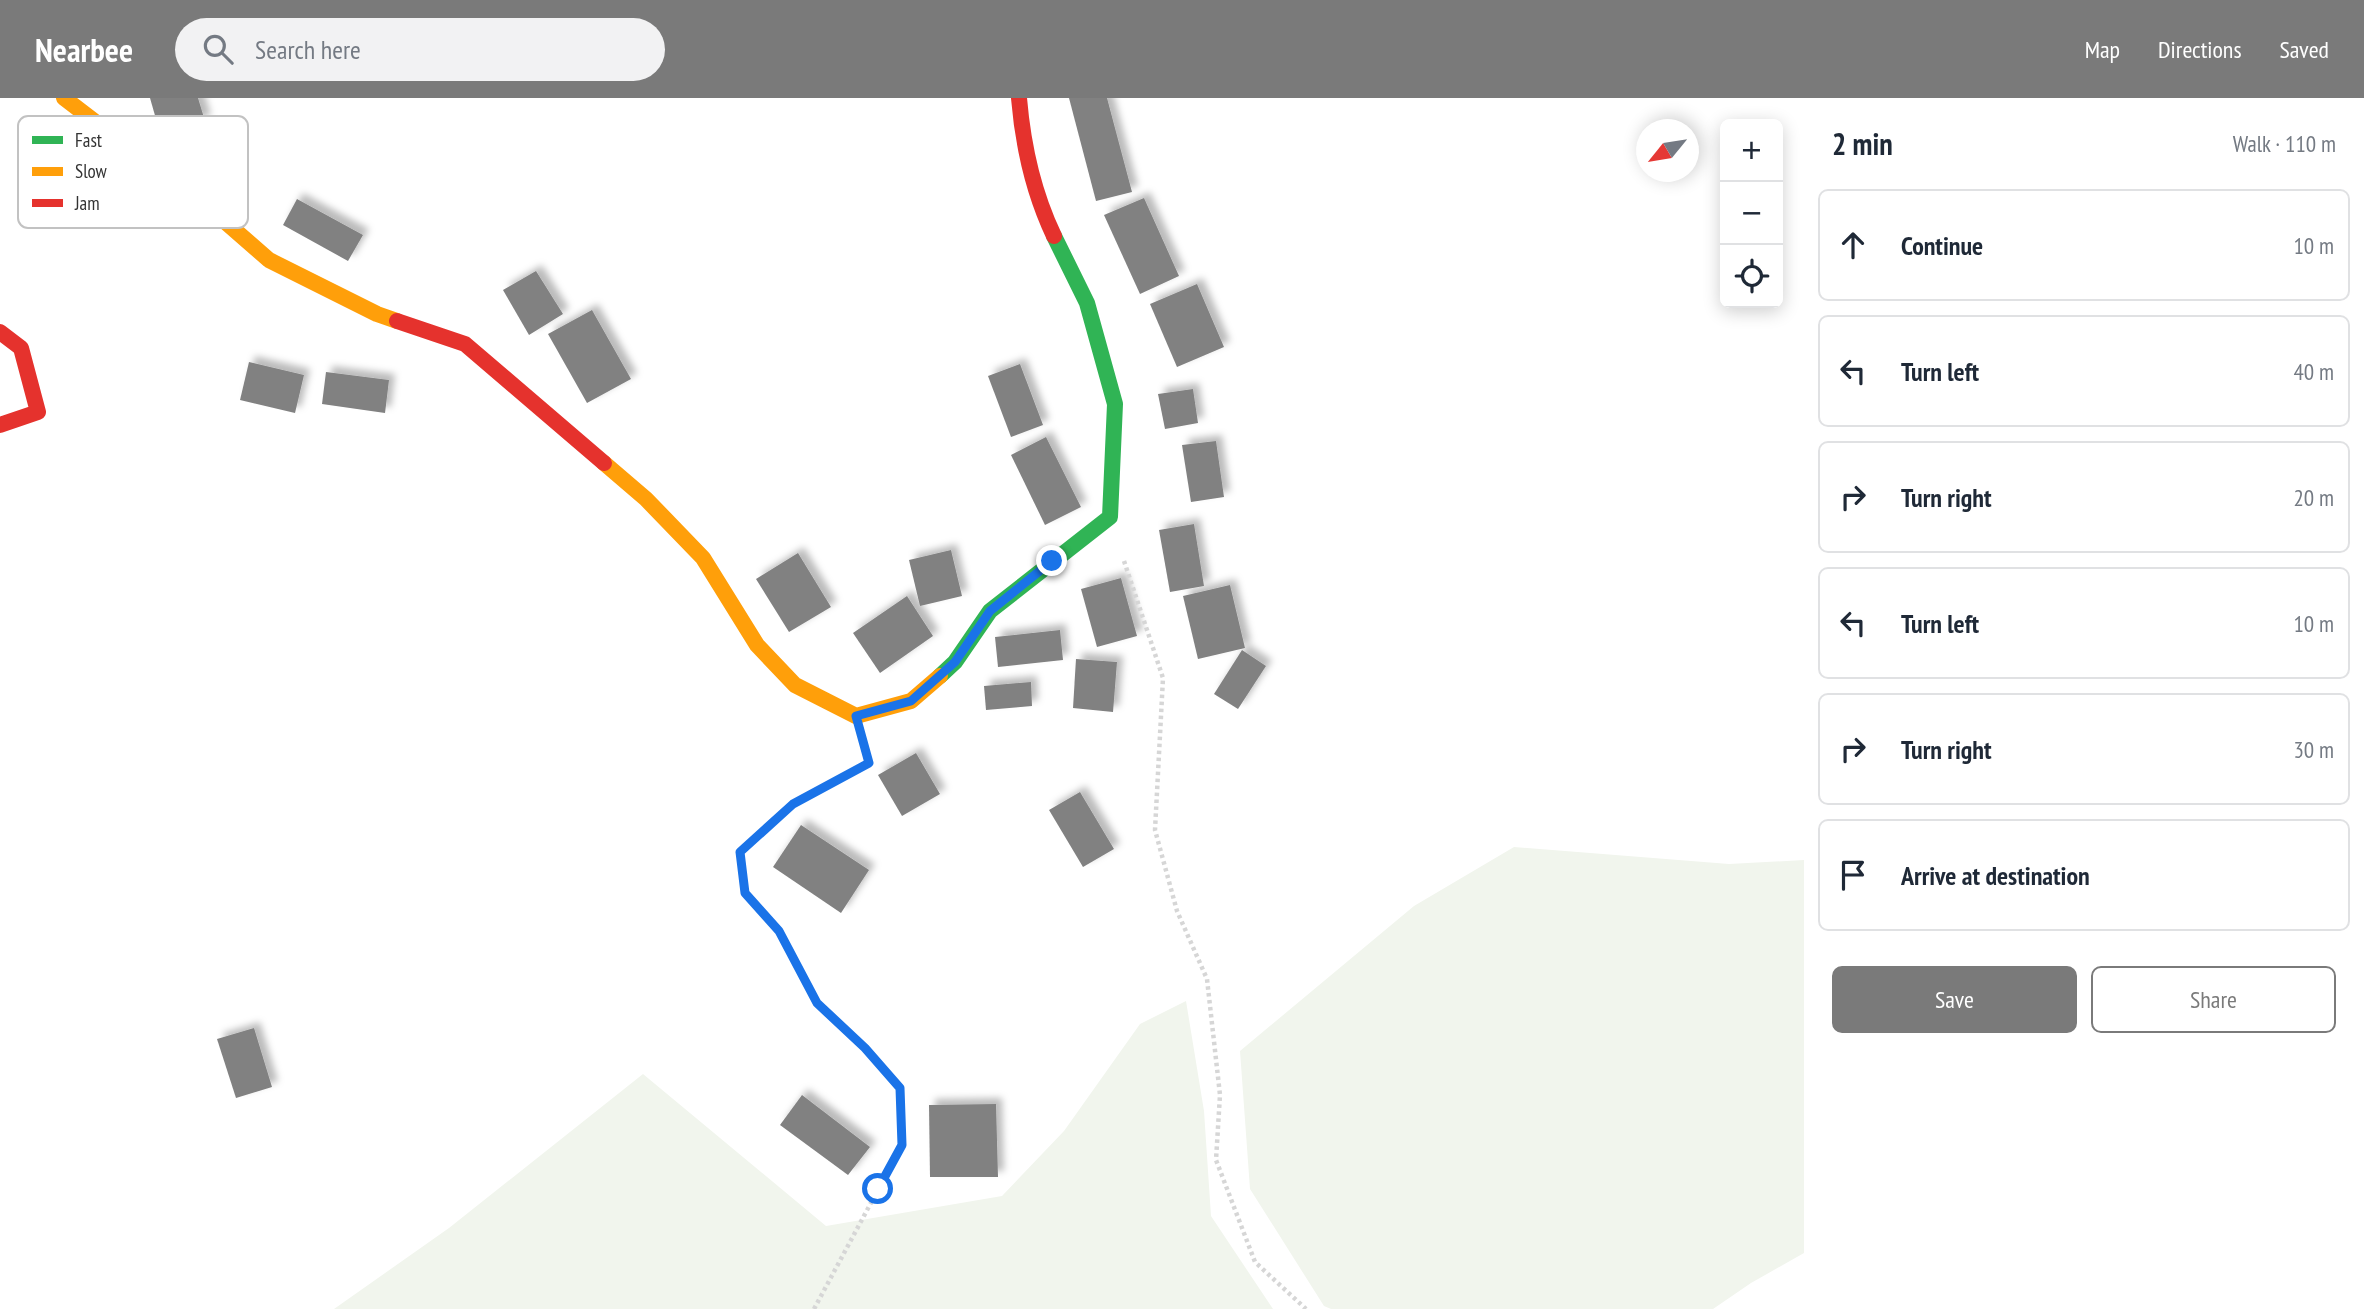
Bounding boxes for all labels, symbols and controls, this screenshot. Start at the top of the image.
search box [175,18,665,81]
text: Nearbee [35,28,133,71]
icon: search [199,30,237,68]
text: Search here [255,33,361,66]
text: Map [2085,34,2120,65]
text: Directions [2158,34,2242,65]
text: Saved [2280,34,2329,65]
legend [18,116,248,228]
north arrow [1636,119,1699,182]
map controls [1720,119,1783,308]
button: + [1720,119,1783,182]
text: 2 min [1832,124,1893,163]
text: Fast [75,128,103,152]
text: Walk · 110 m [2233,129,2336,158]
text: Slow [75,159,108,183]
button: − [1720,182,1783,245]
text: Jam [74,191,100,215]
icon: ahead [1834,226,1872,264]
text: Continue [1901,229,1983,262]
text: 10 m [2293,231,2334,260]
button: locate [1720,245,1783,308]
icon: left [1834,352,1872,390]
text: Turn left [1901,355,1979,388]
text: 40 m [2293,357,2334,386]
icon: right [1834,478,1872,516]
text: Turn right [1901,481,1992,514]
text: 20 m [2293,483,2334,512]
route end [1036,545,1067,576]
icon: left [1834,604,1872,642]
text: Turn left [1901,607,1979,640]
text: 10 m [2293,609,2334,638]
icon: right [1834,730,1872,768]
text: Turn right [1901,733,1992,766]
text: 30 m [2293,735,2334,764]
icon: arrive [1834,856,1872,894]
text: Arrive at destination [1901,859,2090,892]
button: Save [1832,966,2077,1033]
button: Share [2091,966,2336,1033]
route start [862,1173,893,1204]

